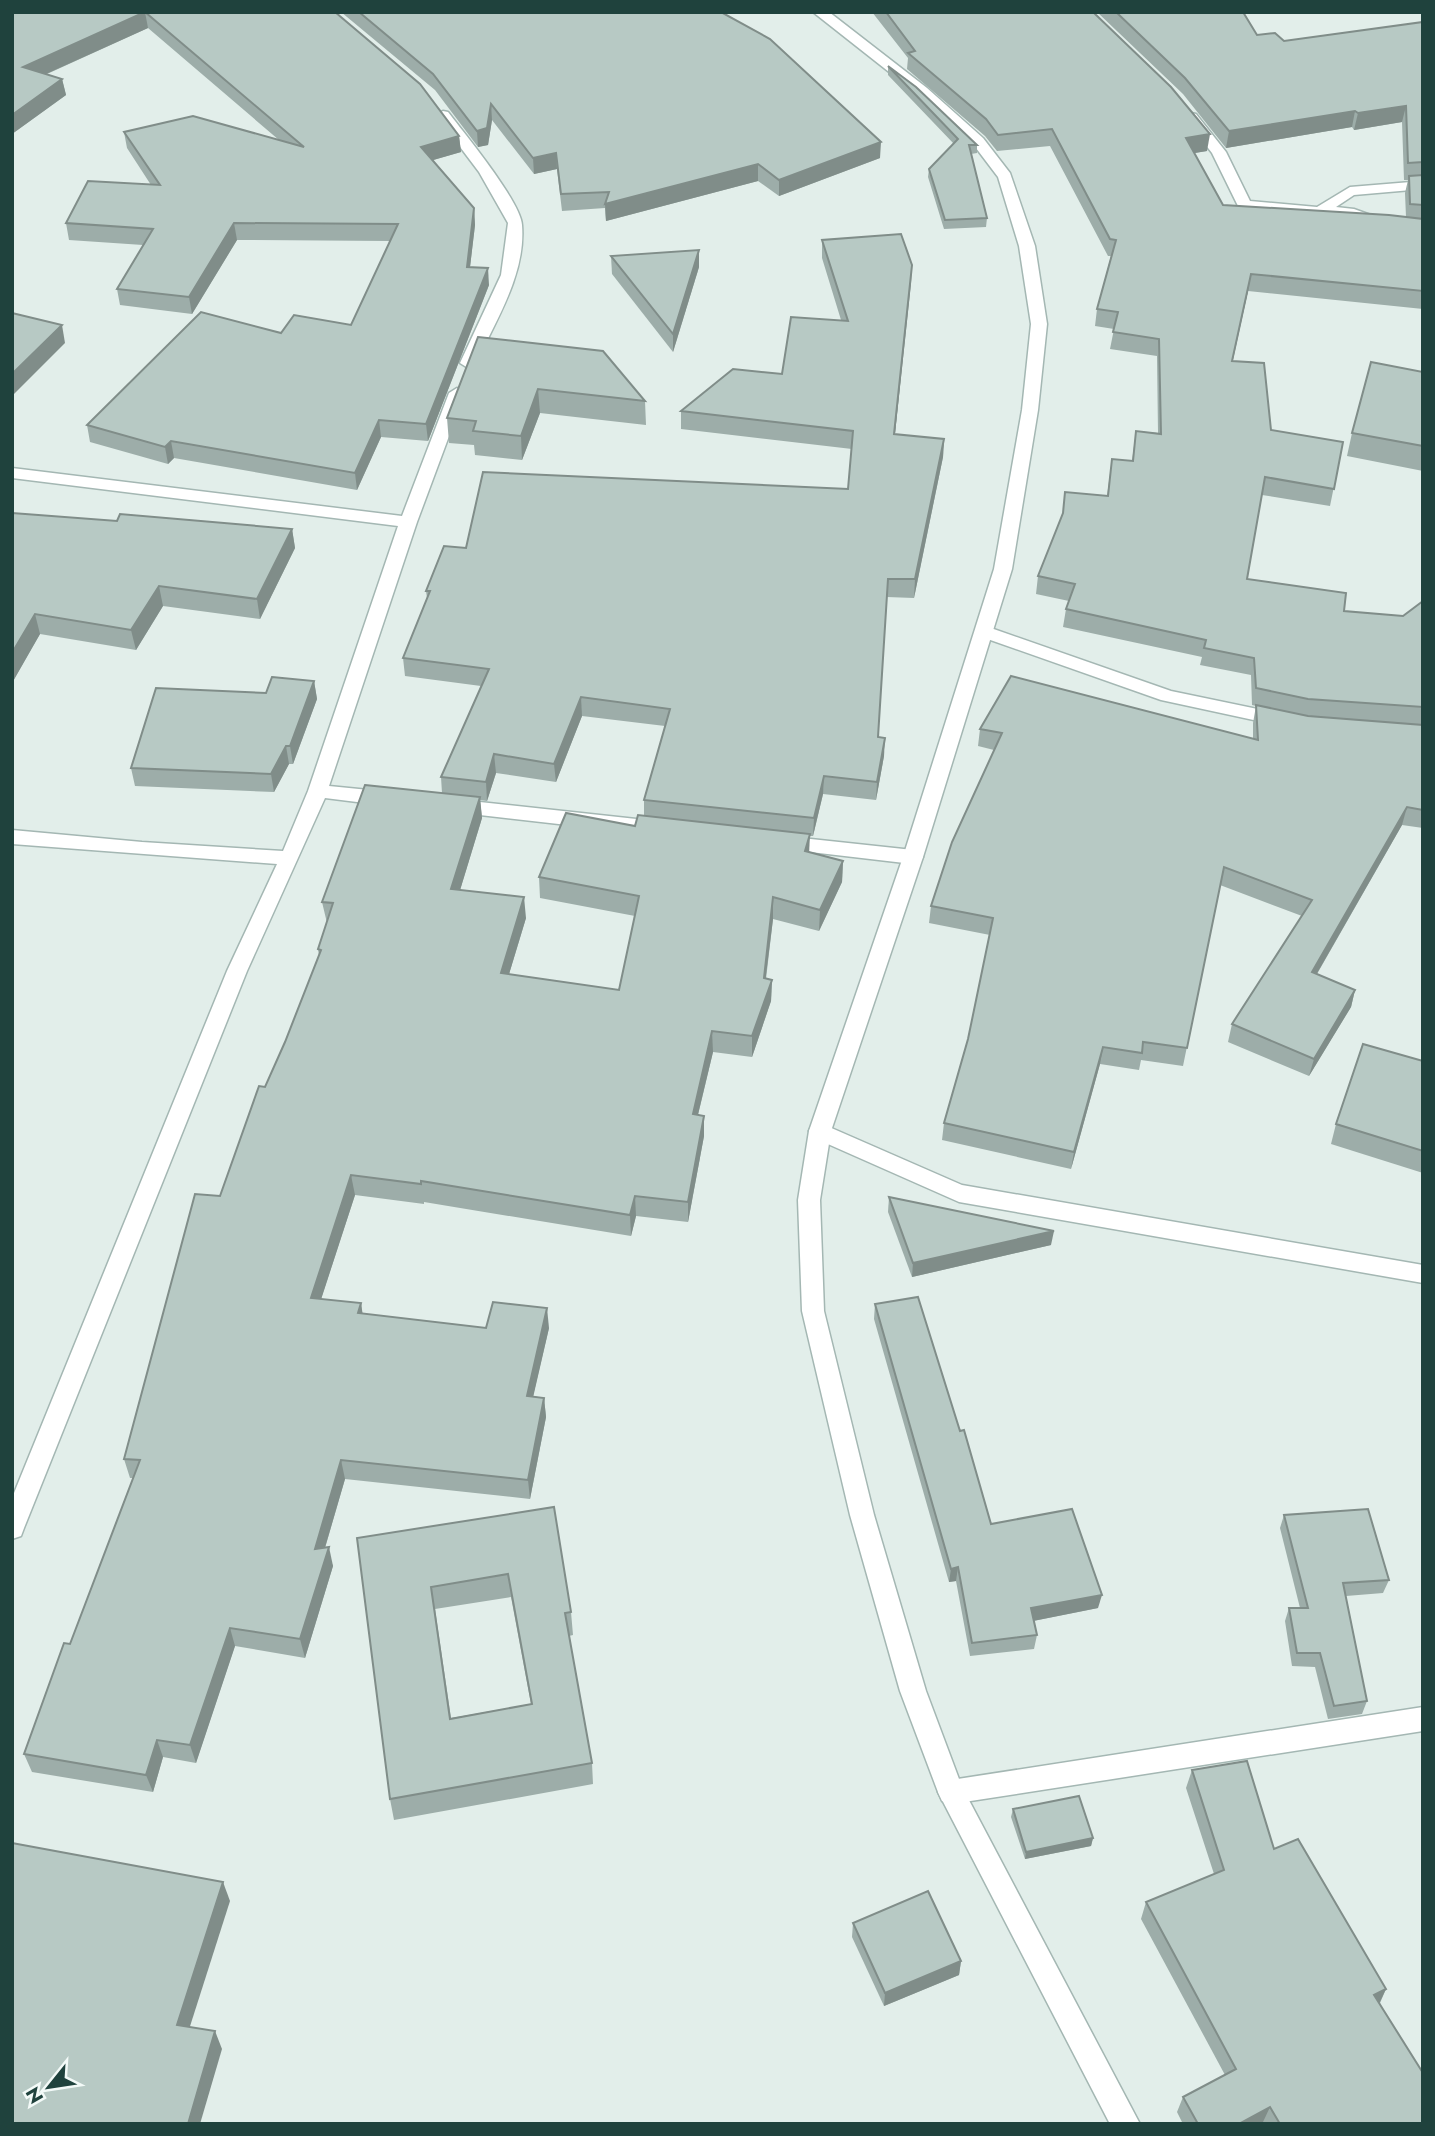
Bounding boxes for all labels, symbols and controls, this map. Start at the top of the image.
north arrow [14,2052,84,2122]
text: N [19,2082,50,2109]

